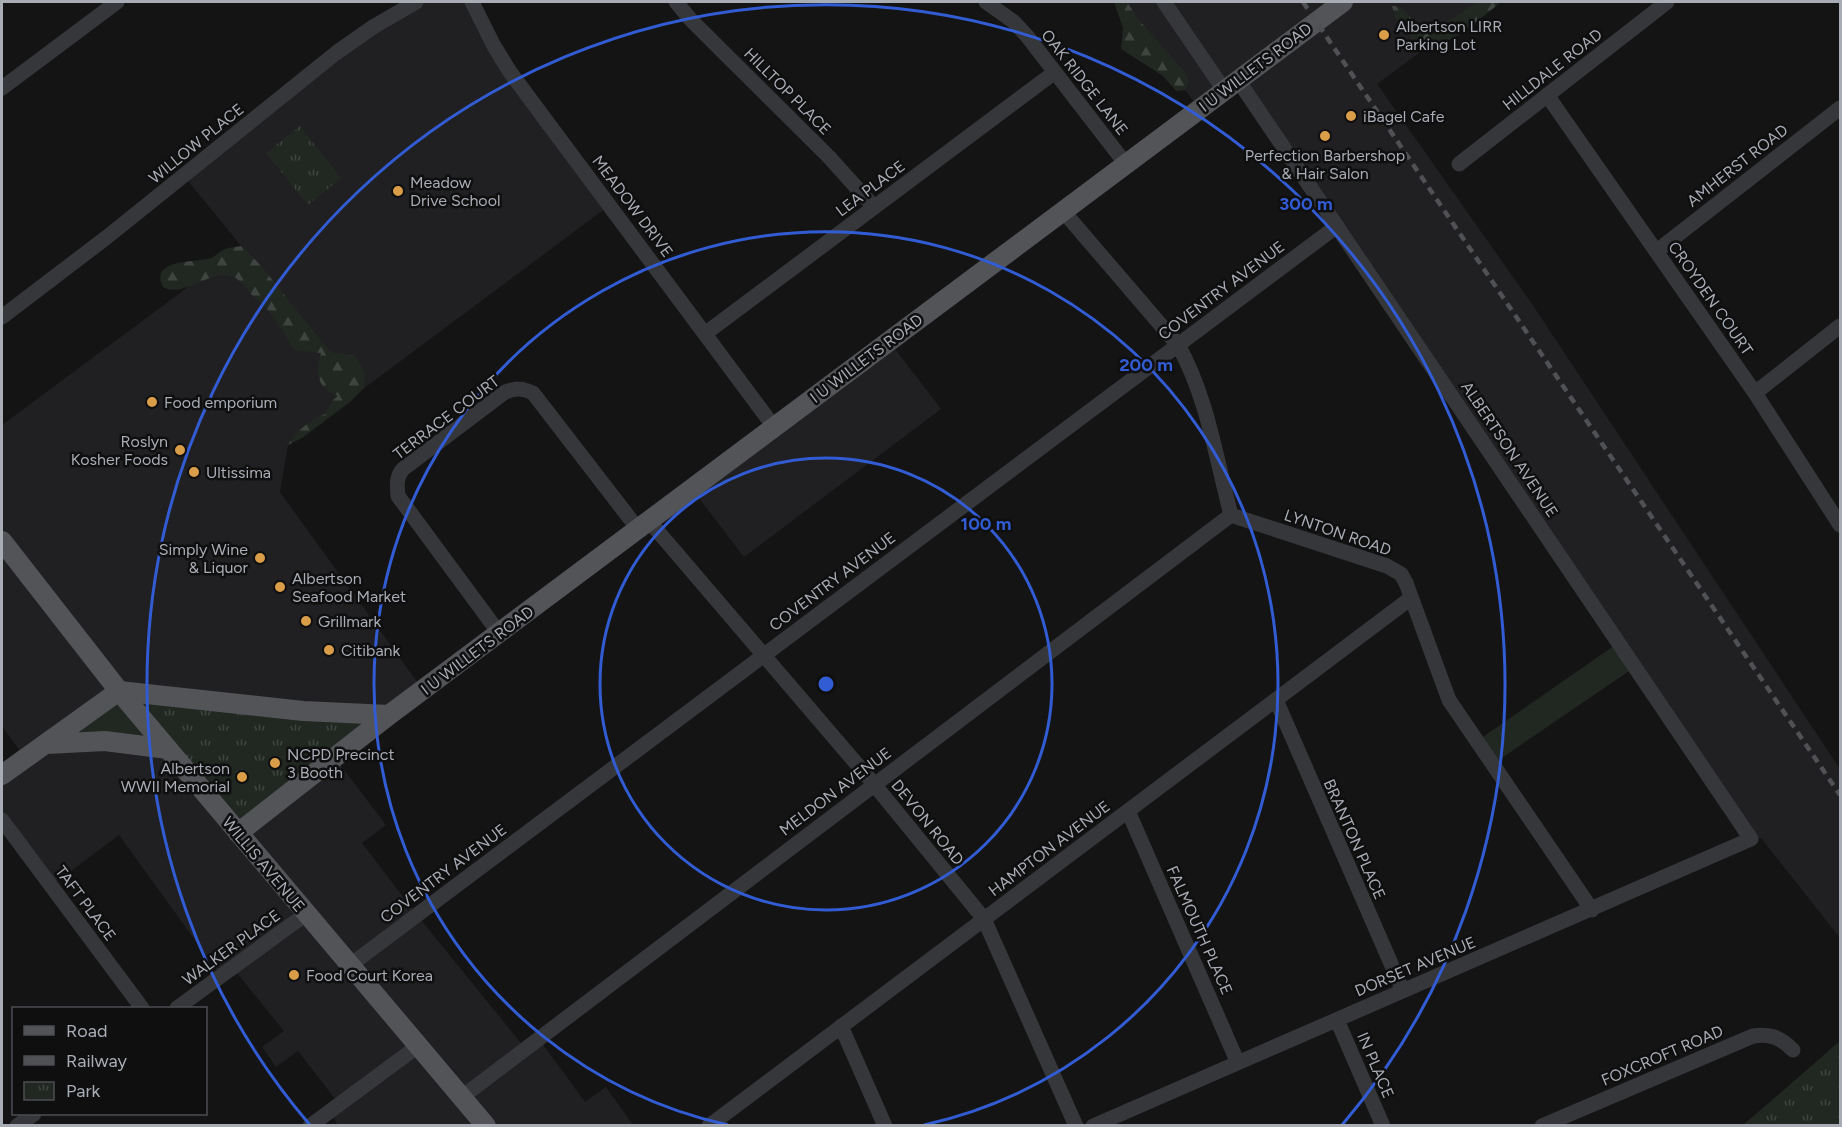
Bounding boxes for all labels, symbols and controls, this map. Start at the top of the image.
place label: Albertson LIRR Parking Lot [1396,17,1502,54]
street label: I U WILLETS ROAD [1195,19,1315,116]
street label: HILLDALE ROAD [1499,25,1606,114]
street label: OAK RIDGE LANE [1037,26,1132,139]
marker: Albertson LIRR Parking Lot [1377,28,1391,42]
street label: HILLTOP PLACE [740,44,835,139]
street label: WILLOW PLACE [145,99,248,187]
place label: iBagel Cafe [1363,107,1445,126]
marker: iBagel Cafe [1344,109,1358,123]
street label: AMHERST ROAD [1683,120,1792,211]
marker: Perfection Barbershop & Hair Salon [1318,129,1332,143]
place label: Perfection Barbershop & Hair Salon [1245,146,1405,183]
street label: MEADOW DRIVE [588,152,677,261]
street label: LEA PLACE [832,156,909,221]
place label: Meadow Drive School [410,173,500,210]
marker: Meadow Drive School [391,184,405,198]
text: 300 m [1279,193,1333,215]
street label: COVENTRY AVENUE [1154,237,1288,344]
street label: CROYDEN COURT [1664,238,1757,359]
street label: I U WILLETS ROAD [806,310,926,407]
text: 200 m [1119,354,1173,376]
street label: TERRACE COURT [390,371,503,463]
street label: ALBERTSON AVENUE [1457,378,1562,521]
place label: Food emporium [164,393,277,412]
marker: Food emporium [145,395,159,409]
place label: Roslyn Kosher Foods [71,432,168,469]
marker: Roslyn Kosher Foods [173,443,187,457]
place label: Ultissima [206,463,271,482]
marker: Ultissima [187,465,201,479]
street label: LYNTON ROAD [1282,505,1394,560]
text: 100 m [961,513,1011,535]
street label: COVENTRY AVENUE [765,528,899,635]
place label: Simply Wine & Liquor [159,540,249,577]
marker: Simply Wine & Liquor [253,551,267,565]
place label: Albertson Seafood Market [292,569,406,606]
marker: Albertson Seafood Market [273,580,287,594]
street label: I U WILLETS ROAD [417,602,537,699]
place label: Grillmark [318,612,382,631]
marker: Grillmark [299,614,313,628]
place label: Citibank [341,641,400,660]
marker: Citibank [322,643,336,657]
centre of rings [816,674,836,694]
street label: MELDON AVENUE [776,743,895,840]
place label: NCPD Precinct 3 Booth [287,745,395,782]
marker: NCPD Precinct 3 Booth [268,756,282,770]
place label: Albertson WWII Memorial [121,759,230,796]
marker: Albertson WWII Memorial [235,770,249,784]
street label: DEVON ROAD [887,776,968,869]
street label: BRANTON PLACE [1319,776,1390,902]
street label: HAMPTON AVENUE [985,797,1114,900]
street label: WILLIS AVENUE [218,813,309,916]
street label: COVENTRY AVENUE [376,820,510,927]
street label: TAFT PLACE [51,862,120,945]
street label: FALMOUTH PLACE [1163,863,1236,997]
street label: WALKER PLACE [179,906,284,989]
street label: DORSET AVENUE [1352,932,1478,1000]
place label: Food Court Korea [306,966,433,985]
marker: Food Court Korea [287,968,301,982]
legend [12,1007,207,1115]
text: Road [66,1020,107,1042]
street label: FOXCROFT ROAD [1598,1021,1726,1090]
street label: IN PLACE [1353,1029,1398,1101]
text: Railway [66,1050,128,1072]
text: Park [66,1080,101,1102]

